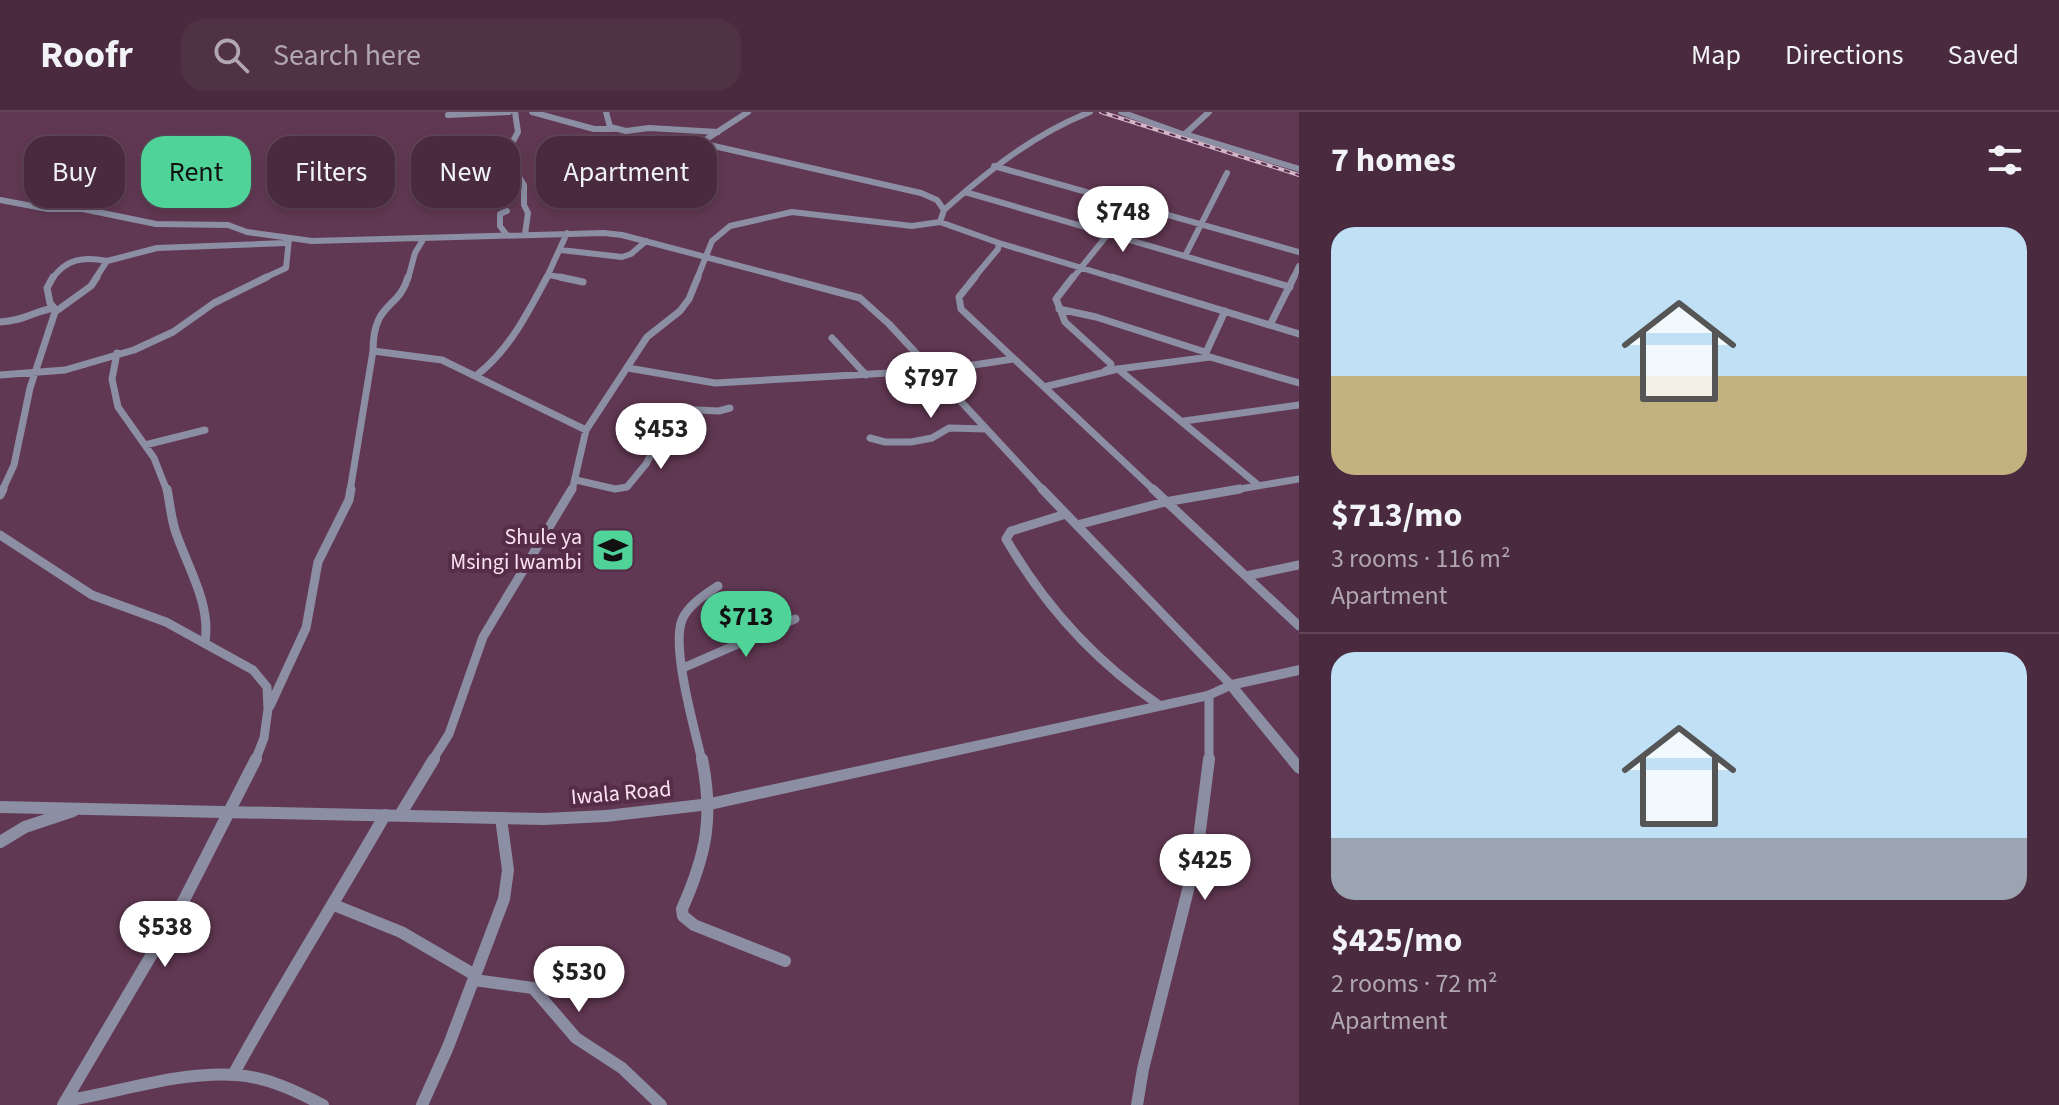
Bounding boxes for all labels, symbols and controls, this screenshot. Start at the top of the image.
search box [181,19,741,91]
text: Roofr [40,28,133,82]
icon: search [209,33,253,77]
text: Search here [273,34,421,77]
text: Map [1691,35,1741,75]
text: Directions [1785,35,1904,75]
text: Saved [1948,35,2019,75]
chip: Buy [24,136,125,208]
chip: Rent [141,136,251,208]
chip: Filters [267,136,395,208]
chip: New [411,136,520,208]
chip: Apartment [536,136,717,208]
text: 7 homes [1331,136,1456,185]
icon: filters [1983,138,2027,182]
pin: $748 [1076,186,1170,254]
text: $748 [1096,193,1150,230]
icon: home [1607,279,1751,423]
pin: $797 [884,352,978,420]
text: $797 [904,359,958,396]
pin: $453 [614,403,708,471]
text: $453 [634,410,688,447]
text: $713/mo [1331,491,1462,540]
place label: Shule ya Msingi Iwambi [450,521,582,578]
school or university icon: Shule ya Msingi Iwambi [589,526,637,574]
text: 3 rooms · 116 m² [1331,540,1510,577]
text: Apartment [1331,577,1448,614]
pin: $713 [699,591,793,659]
text: $713 [719,598,773,635]
icon: home [1607,704,1751,848]
street label: Iwala Road [569,773,673,813]
pin: $425 [1158,834,1252,902]
text: $425 [1178,841,1232,878]
pin: $538 [118,901,212,969]
text: $538 [138,908,192,945]
text: $425/mo [1331,916,1462,965]
pin: $530 [532,946,626,1014]
text: $530 [552,953,606,990]
text: 2 rooms · 72 m² [1331,965,1498,1002]
text: Apartment [1331,1002,1448,1039]

